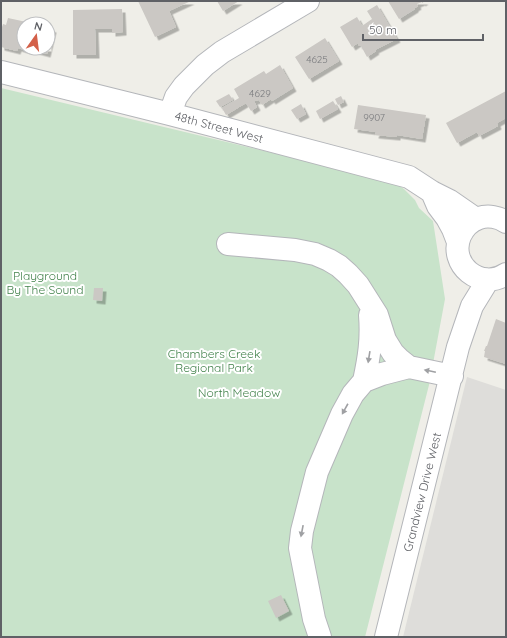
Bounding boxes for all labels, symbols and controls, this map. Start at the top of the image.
north arrow [16,16,56,56]
scale bar [363,16,483,42]
text: N [33,19,44,34]
text: 50 m [369,22,397,37]
house number: 4625 [306,53,328,66]
house number: 4629 [249,87,271,100]
street label: 48th Street West [173,108,265,146]
house number: 9907 [363,111,385,124]
park label: Playground By The Sound [6,268,84,297]
park label: Chambers Creek Regional Park [168,346,260,375]
one-way arrow [366,351,372,363]
one-way arrow [424,368,436,374]
park label: North Meadow [198,385,280,400]
one-way arrow [341,403,348,415]
street label: Grandview Drive West [400,431,444,553]
one-way arrow [299,525,305,537]

